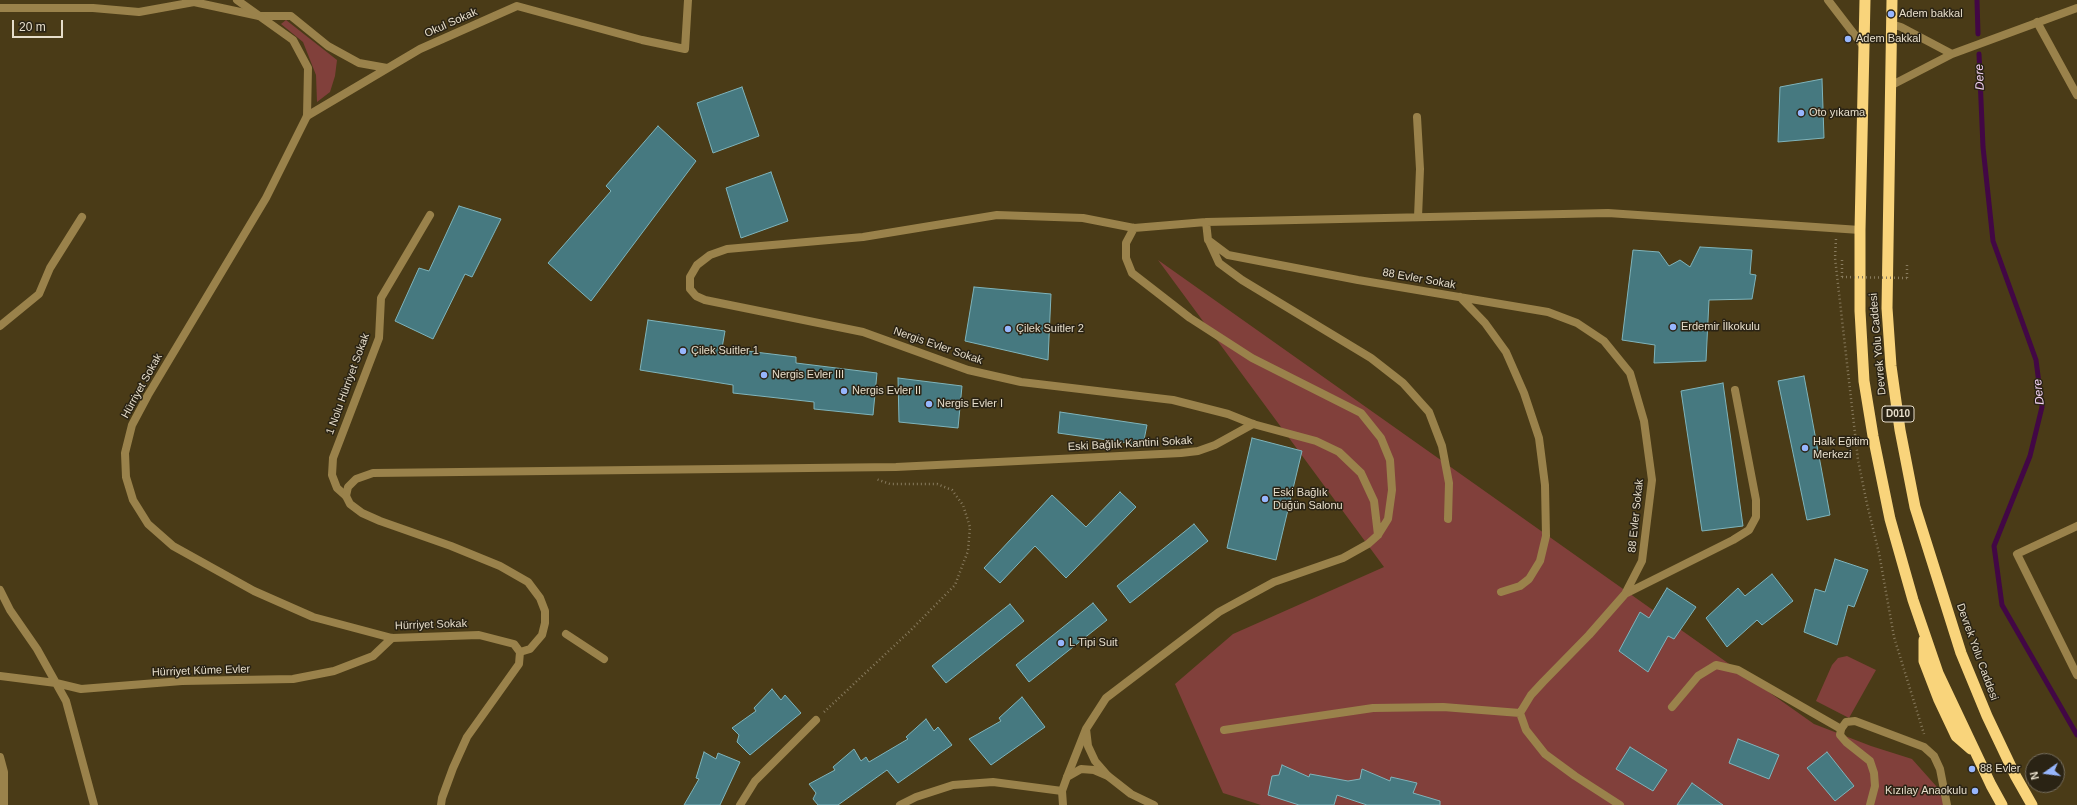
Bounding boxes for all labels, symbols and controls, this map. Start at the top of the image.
street label: Okul Sokak [423,6,479,40]
place label: Adem bakkal [1899,7,1963,21]
marker: Adem bakkal [1886,9,1896,19]
scale bar [14,12,65,38]
text: 20 m [19,20,46,34]
place label: Adem Bakkal [1856,32,1921,46]
marker: Adem Bakkal [1843,34,1853,44]
water label: Dere [1972,64,1988,90]
place label: Oto yıkama [1809,106,1865,120]
marker: Oto yıkama [1796,108,1806,118]
street label: 88 Evler Sokak [1381,266,1457,292]
street label: Devrek Yolu Caddesi [1867,292,1889,396]
place label: Erdemir İlkokulu [1681,320,1760,334]
place label: Çilek Suitler 2 [1016,322,1084,336]
marker: Erdemir İlkokulu [1668,322,1678,332]
marker: Çilek Suitler 2 [1003,324,1013,334]
street label: Nergis Evler Sokak [892,325,984,367]
street label: 1 Nolu Hürriyet Sokak [324,331,372,437]
place label: Çilek Suitler 1 [691,344,759,358]
marker: Çilek Suitler 1 [678,346,688,356]
street label: Hürriyet Sokak [119,351,165,421]
place label: Nergis Evler III [772,368,844,382]
marker: Nergis Evler III [759,370,769,380]
water label: Dere [2030,378,2048,406]
place label: Nergis Evler II [852,384,921,398]
marker: Nergis Evler II [839,386,849,396]
place label: Nergis Evler I [937,397,1003,411]
marker: Nergis Evler I [924,399,934,409]
road number: D010 [1882,406,1914,422]
street label: Eski Bağlık Kantini Sokak [1067,434,1193,454]
place label: Halk Eğitim Merkezi [1813,435,1869,461]
marker: Halk Eğitim Merkezi [1800,443,1810,453]
street label: 88 Evler Sokak [1626,479,1646,553]
place label: Eski Bağlık Düğün Salonu [1273,486,1343,512]
marker: Eski Bağlık Düğün Salonu [1260,494,1270,504]
street label: Devrek Yolu Caddesi [1953,602,2001,702]
street label: Hürriyet Sokak [395,617,467,633]
place label: L Tipi Suit [1069,636,1118,650]
marker: L Tipi Suit [1056,638,1066,648]
street label: Hürriyet Küme Evler [152,663,250,679]
north arrow [2025,753,2065,793]
place label: 88 Evler [1980,762,2020,776]
marker: 88 Evler [1967,764,1977,774]
text: N [2028,770,2041,781]
place label: Kızılay Anaokulu [1885,784,1967,798]
marker: Kızılay Anaokulu [1970,786,1980,796]

